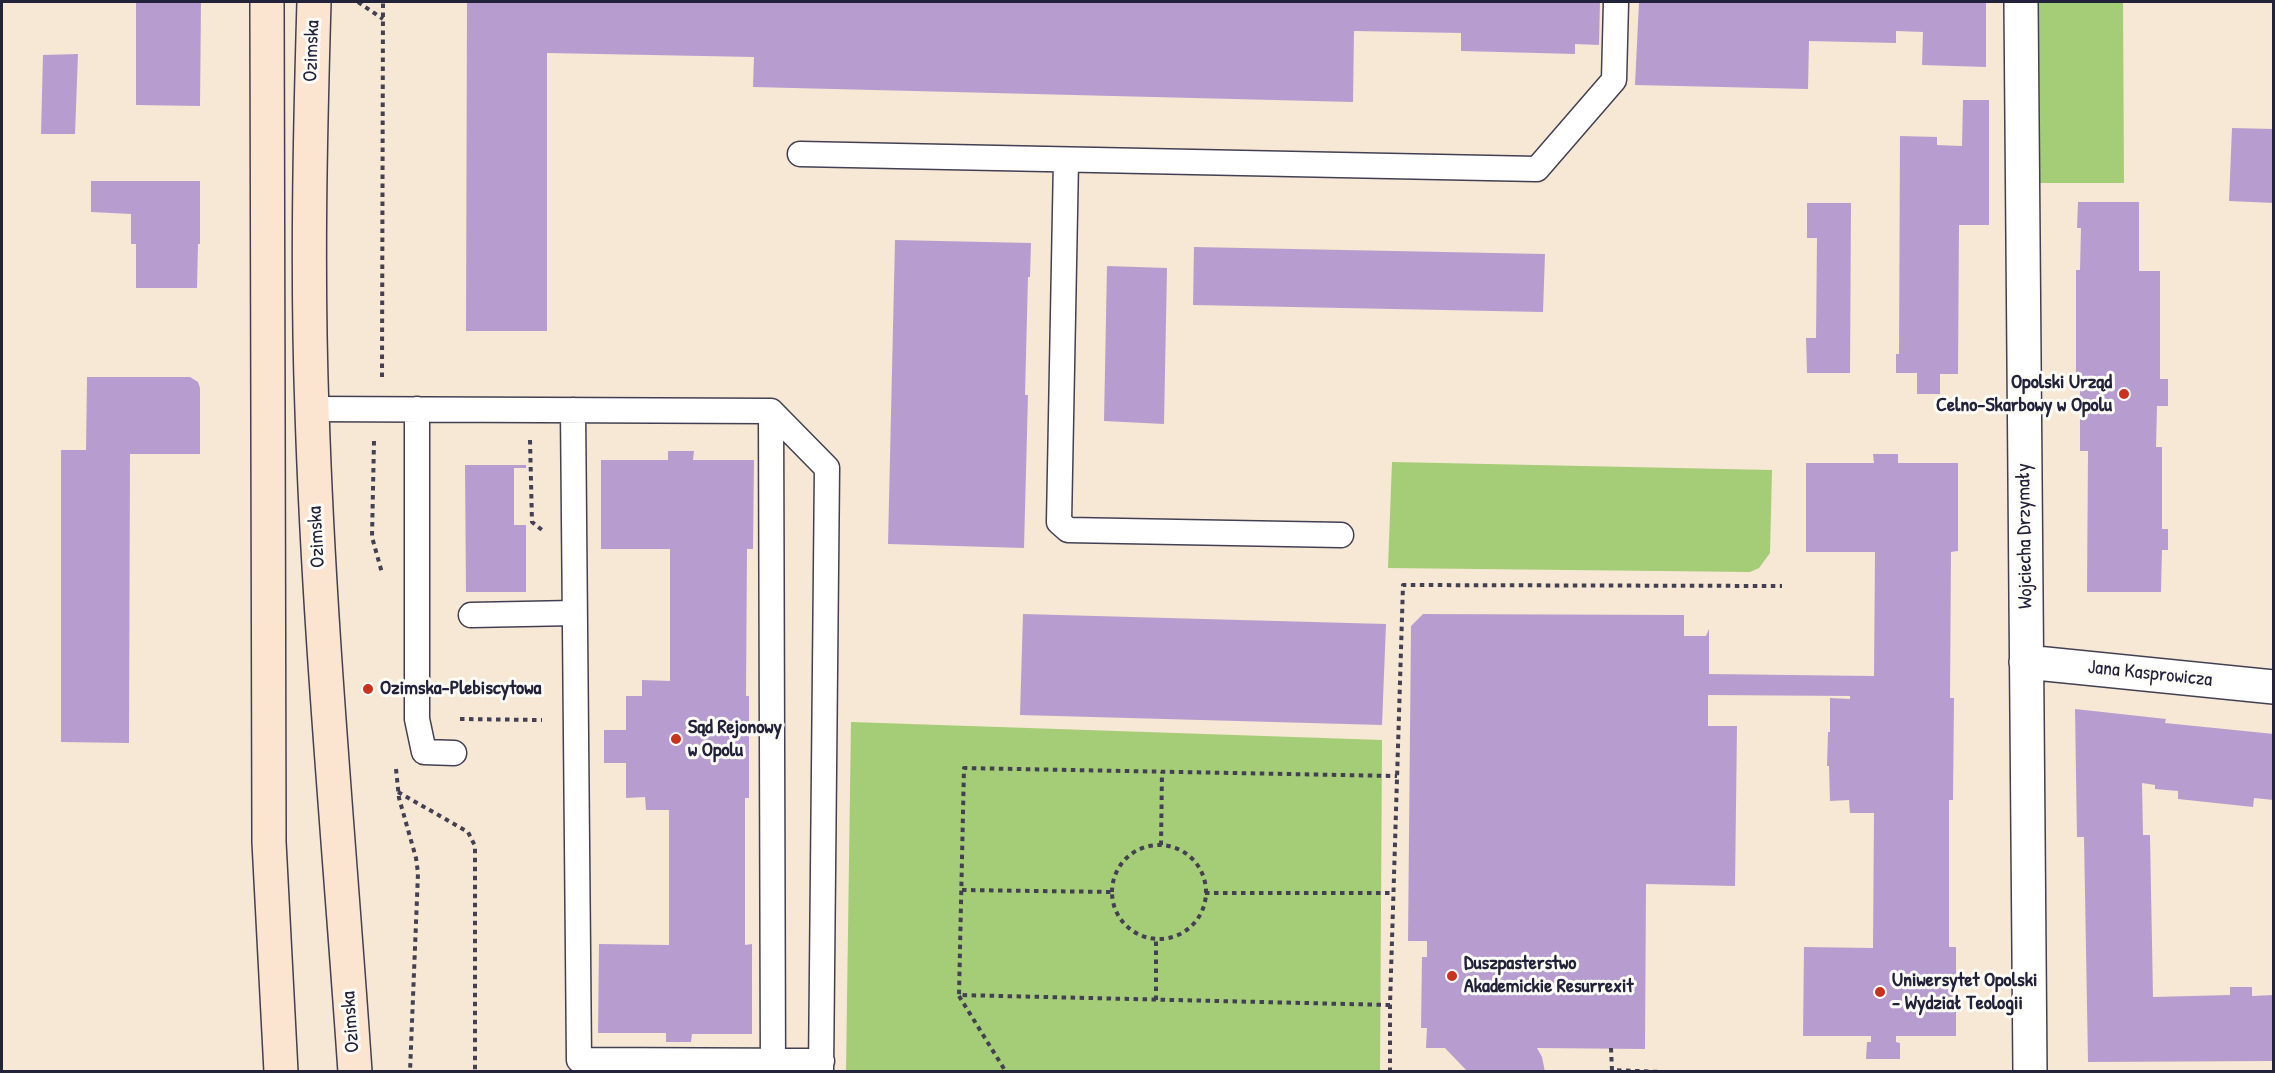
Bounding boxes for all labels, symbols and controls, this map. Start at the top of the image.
street label: Ozimska [299,20,325,82]
place label: Opolski Urząd Celno-Skarbowy w Opolu [1936,371,2112,418]
marker: Opolski Urząd Celno-Skarbowy w Opolu [2117,387,2131,401]
street label: Wojciecha Drzymały [2012,463,2038,609]
street label: Ozimska [303,506,331,568]
street label: Jana Kasprowicza [2087,656,2213,692]
place label: Ozimska-Plebiscytowa [380,677,541,701]
marker: Ozimska-Plebiscytowa [361,682,375,696]
place label: Sąd Rejonowy w Opolu [688,716,782,763]
marker: Sąd Rejonowy w Opolu [669,732,683,746]
place label: Duszpasterstwo Akademickie Resurrexit [1464,952,1633,999]
marker: Duszpasterstwo Akademickie Resurrexit [1445,969,1459,983]
place label: Uniwersytet Opolski - Wydział Teologii [1892,969,2037,1016]
marker: Uniwersytet Opolski - Wydział Teologii [1873,985,1887,999]
street label: Ozimska [337,990,365,1054]

